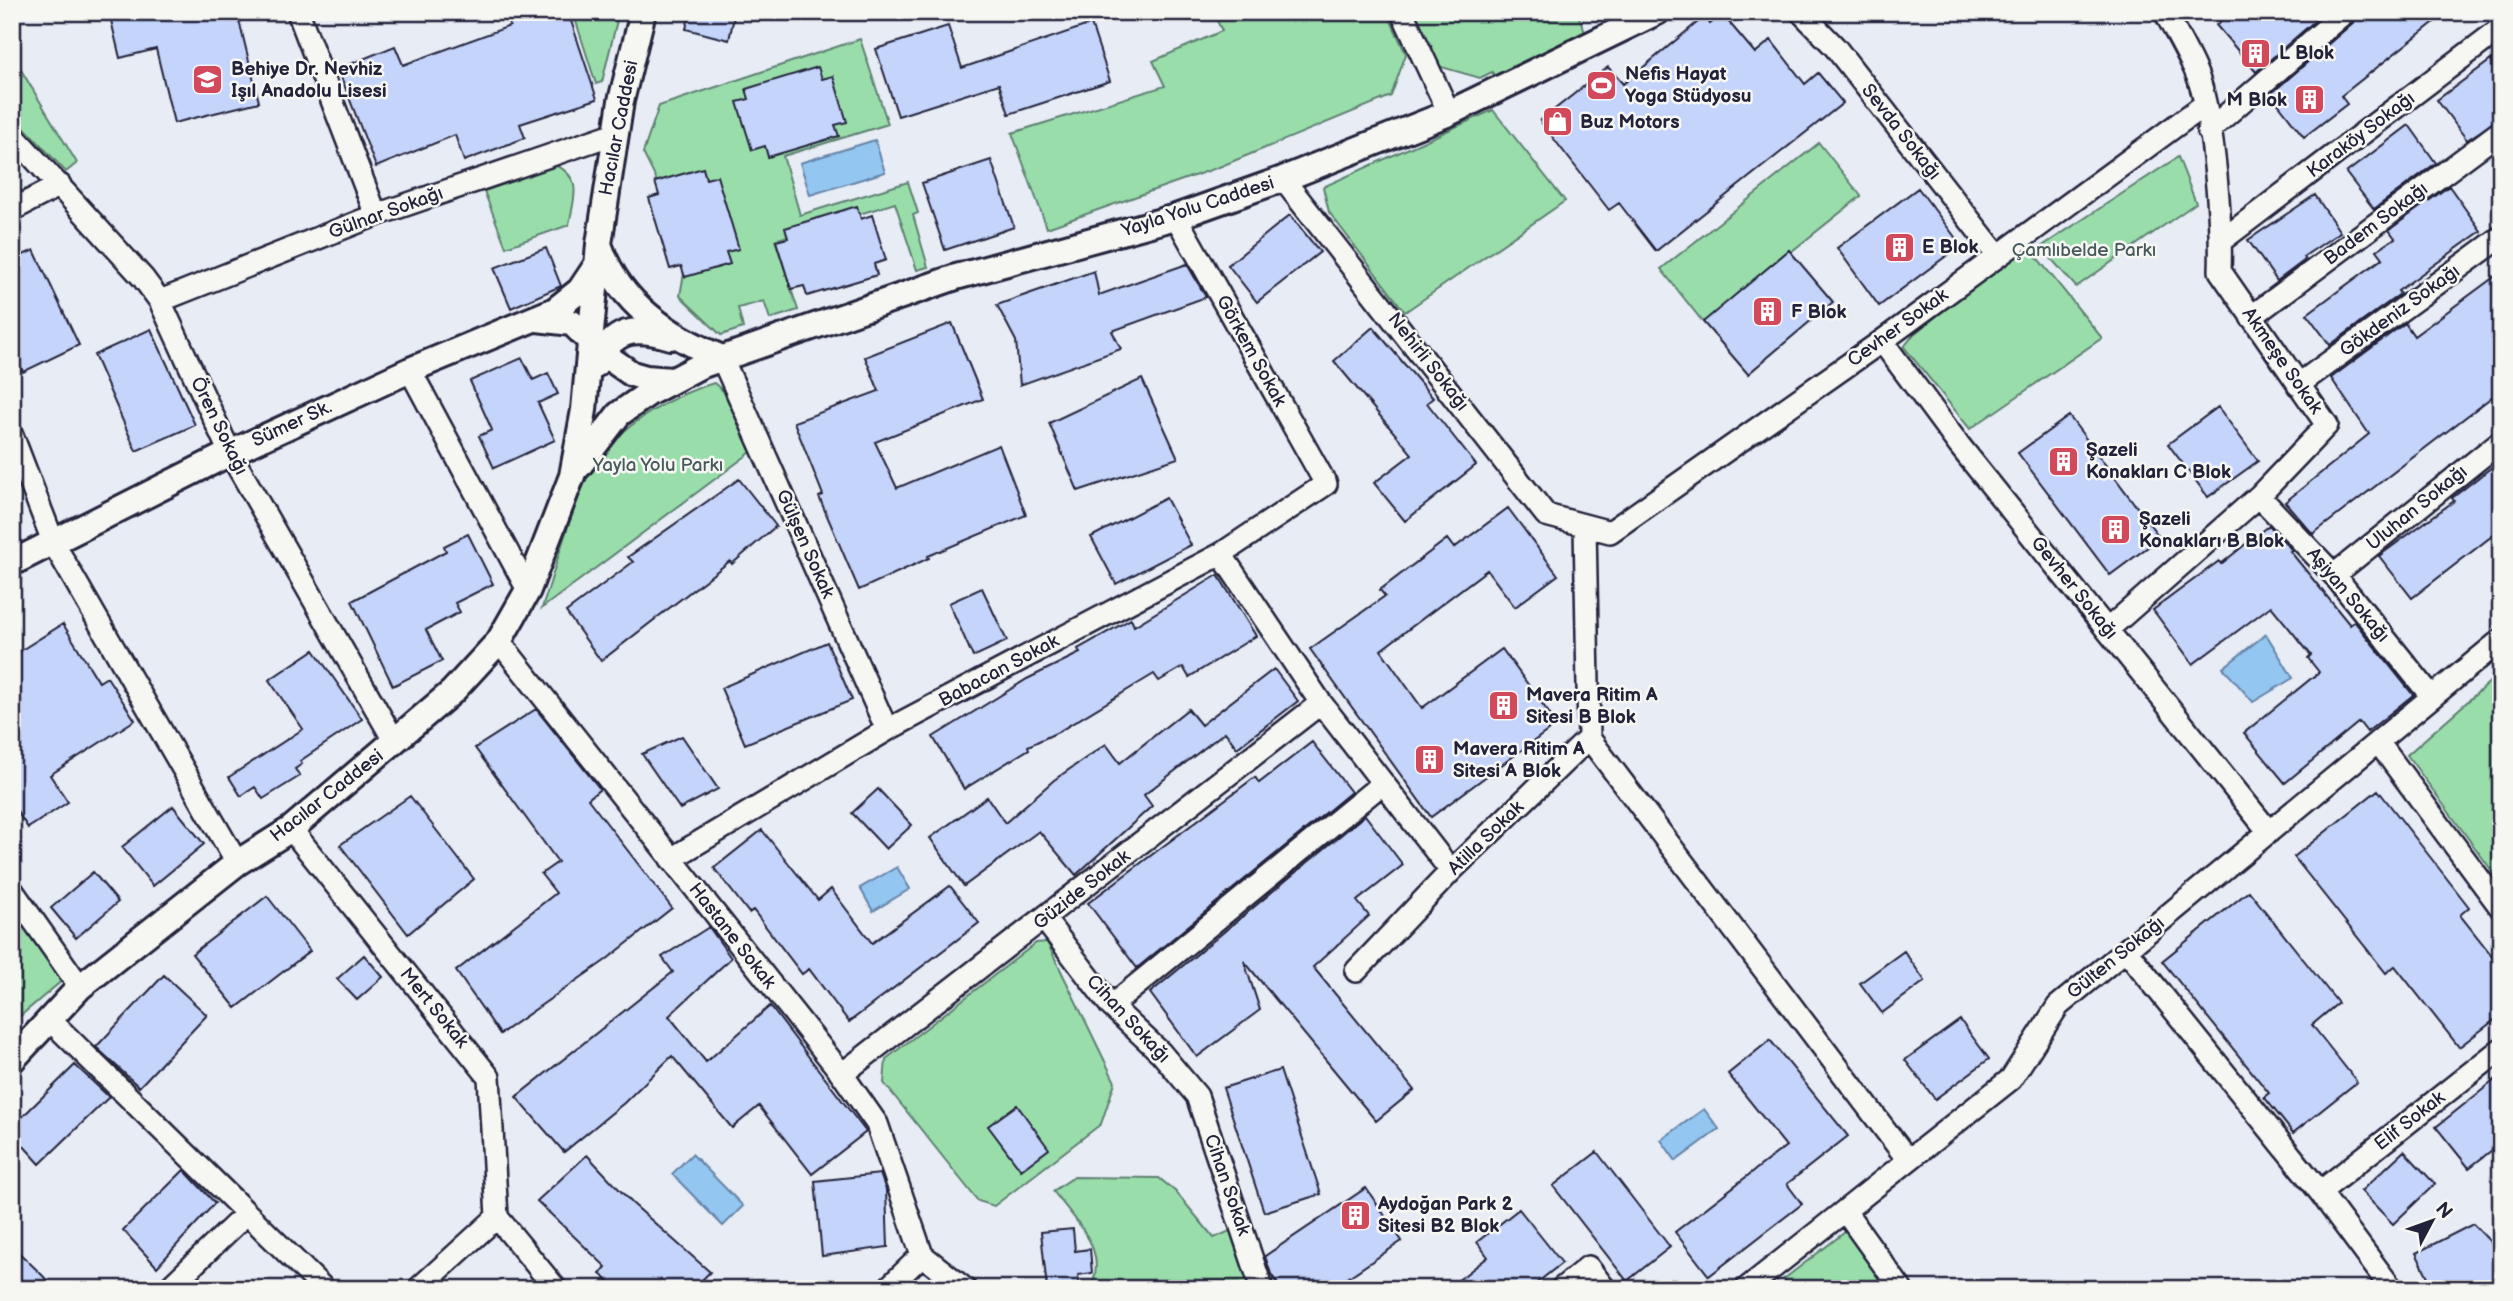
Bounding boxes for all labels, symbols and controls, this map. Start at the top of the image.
building icon: L Blok [2239,36,2273,70]
place label: L Blok [2279,42,2334,65]
place label: Behiye Dr. Nevhiz Işıl Anadolu Lisesi [231,58,387,103]
street label: Hacılar Caddesi [595,58,643,198]
school or university icon: Behiye Dr. Nevhiz Işıl Anadolu Lisesi [191,63,225,97]
place label: Nefis Hayat Yoga Stüdyosu [1625,63,1751,108]
sports icon: Nefis Hayat Yoga Stüdyosu [1585,68,1619,102]
street label: Sevda Sokağı [1856,79,1946,185]
building icon: M Blok [2293,83,2327,117]
street label: Karaköy Sokağı [2303,87,2419,183]
place label: M Blok [2227,89,2287,112]
shop icon: Buz Motors [1540,105,1574,139]
place label: Buz Motors [1580,111,1680,134]
street label: Yayla Yolu Caddesi [1118,171,1277,243]
street label: Badem Sokağı [2320,178,2432,270]
street label: Gülnar Sokağı [326,182,446,244]
building icon: E Blok [1882,230,1916,264]
place label: E Blok [1922,236,1978,259]
park label: Çamlıbelde Parkı [2012,239,2156,262]
street label: Gökdeniz Sokağı [2336,260,2464,362]
street label: Cevher Sokak [1843,283,1953,372]
street label: Görkem Sokak [1211,291,1291,411]
building icon: F Blok [1751,295,1785,329]
place label: F Blok [1791,301,1847,324]
street label: Akmeşe Sokak [2237,303,2328,419]
street label: Nehirli Sokağı [1383,308,1473,416]
street label: Ören Sokağı [185,373,253,479]
street label: Sümer Sk. [248,395,336,453]
place label: Şazeli Konakları C Blok [2086,439,2231,484]
building icon: Şazeli Konakları C Blok [2046,444,2080,478]
park label: Yayla Yolu Parkı [592,454,723,477]
street label: Uluhan Sokağı [2362,460,2472,556]
street label: Gülşen Sokak [771,486,840,603]
place label: Şazeli Konakları B Blok [2139,508,2284,553]
building icon: Şazeli Konakları B Blok [2099,513,2133,547]
street label: Gevher Sokağı [2026,532,2122,644]
street label: Aşiyan Sokağı [2302,543,2394,647]
street label: Babacan Sokak [935,629,1064,712]
place label: Mavera Ritim A Sitesi B Blok [1526,684,1658,729]
building icon: Mavera Ritim A Sitesi B Blok [1486,689,1520,723]
place label: Mavera Ritim A Sitesi A Blok [1453,738,1585,783]
building icon: Mavera Ritim A Sitesi A Blok [1413,743,1447,777]
street label: Hacılar Caddesi [266,745,388,847]
street label: Atilla Sokak [1443,796,1529,880]
street label: Güzide Sokak [1029,845,1136,935]
street label: Hastane Sokak [683,878,781,994]
street label: Gülten Sokağı [2063,912,2169,1004]
street label: Mert Sokak [395,963,474,1053]
street label: Cihan Sokağı [1081,970,1175,1068]
street label: Elif Sokak [2370,1086,2450,1156]
street label: Cihan Sokak [1199,1131,1255,1240]
north arrow [2398,1186,2468,1256]
place label: Aydoğan Park 2 Sitesi B2 Blok [1377,1193,1513,1238]
building icon: Aydoğan Park 2 Sitesi B2 Blok [1338,1198,1372,1232]
text: N [2430,1198,2457,1224]

